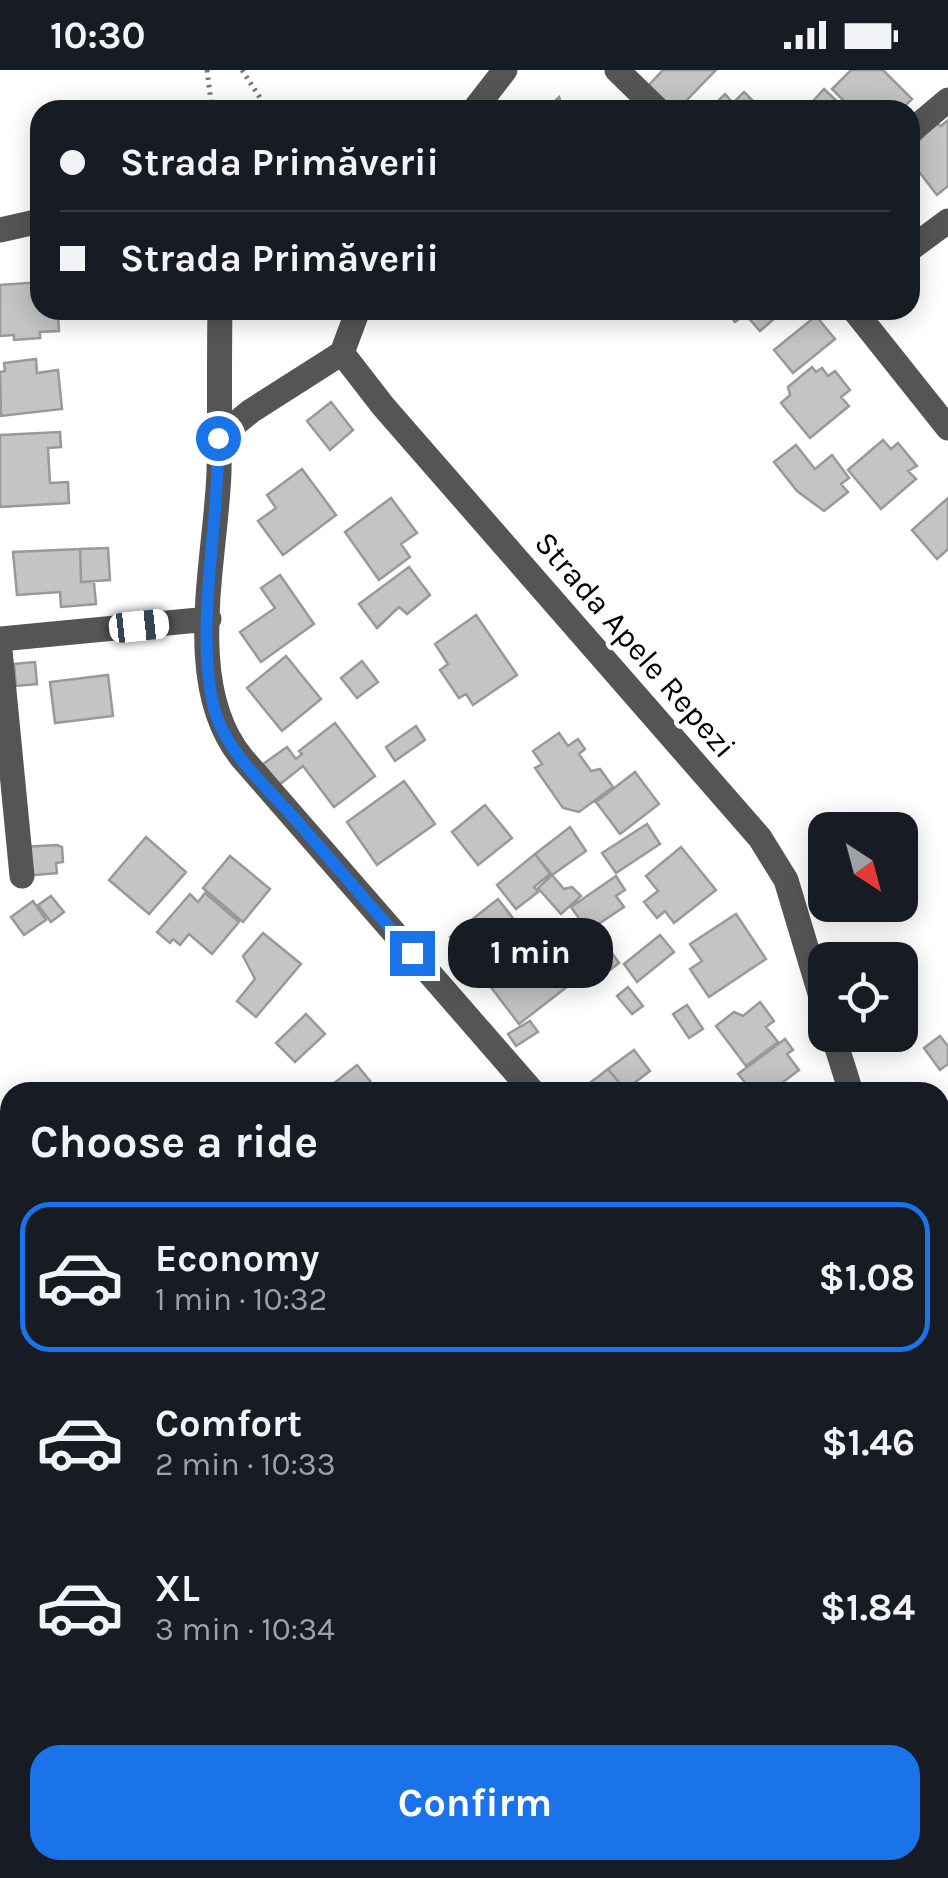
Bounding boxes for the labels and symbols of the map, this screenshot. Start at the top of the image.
route start [196,416,241,461]
street label: Strada Apele Repezi [527,525,743,765]
car [108,608,170,644]
north arrow [808,812,918,922]
callout: 1 min [447,918,612,988]
route end [390,931,435,976]

